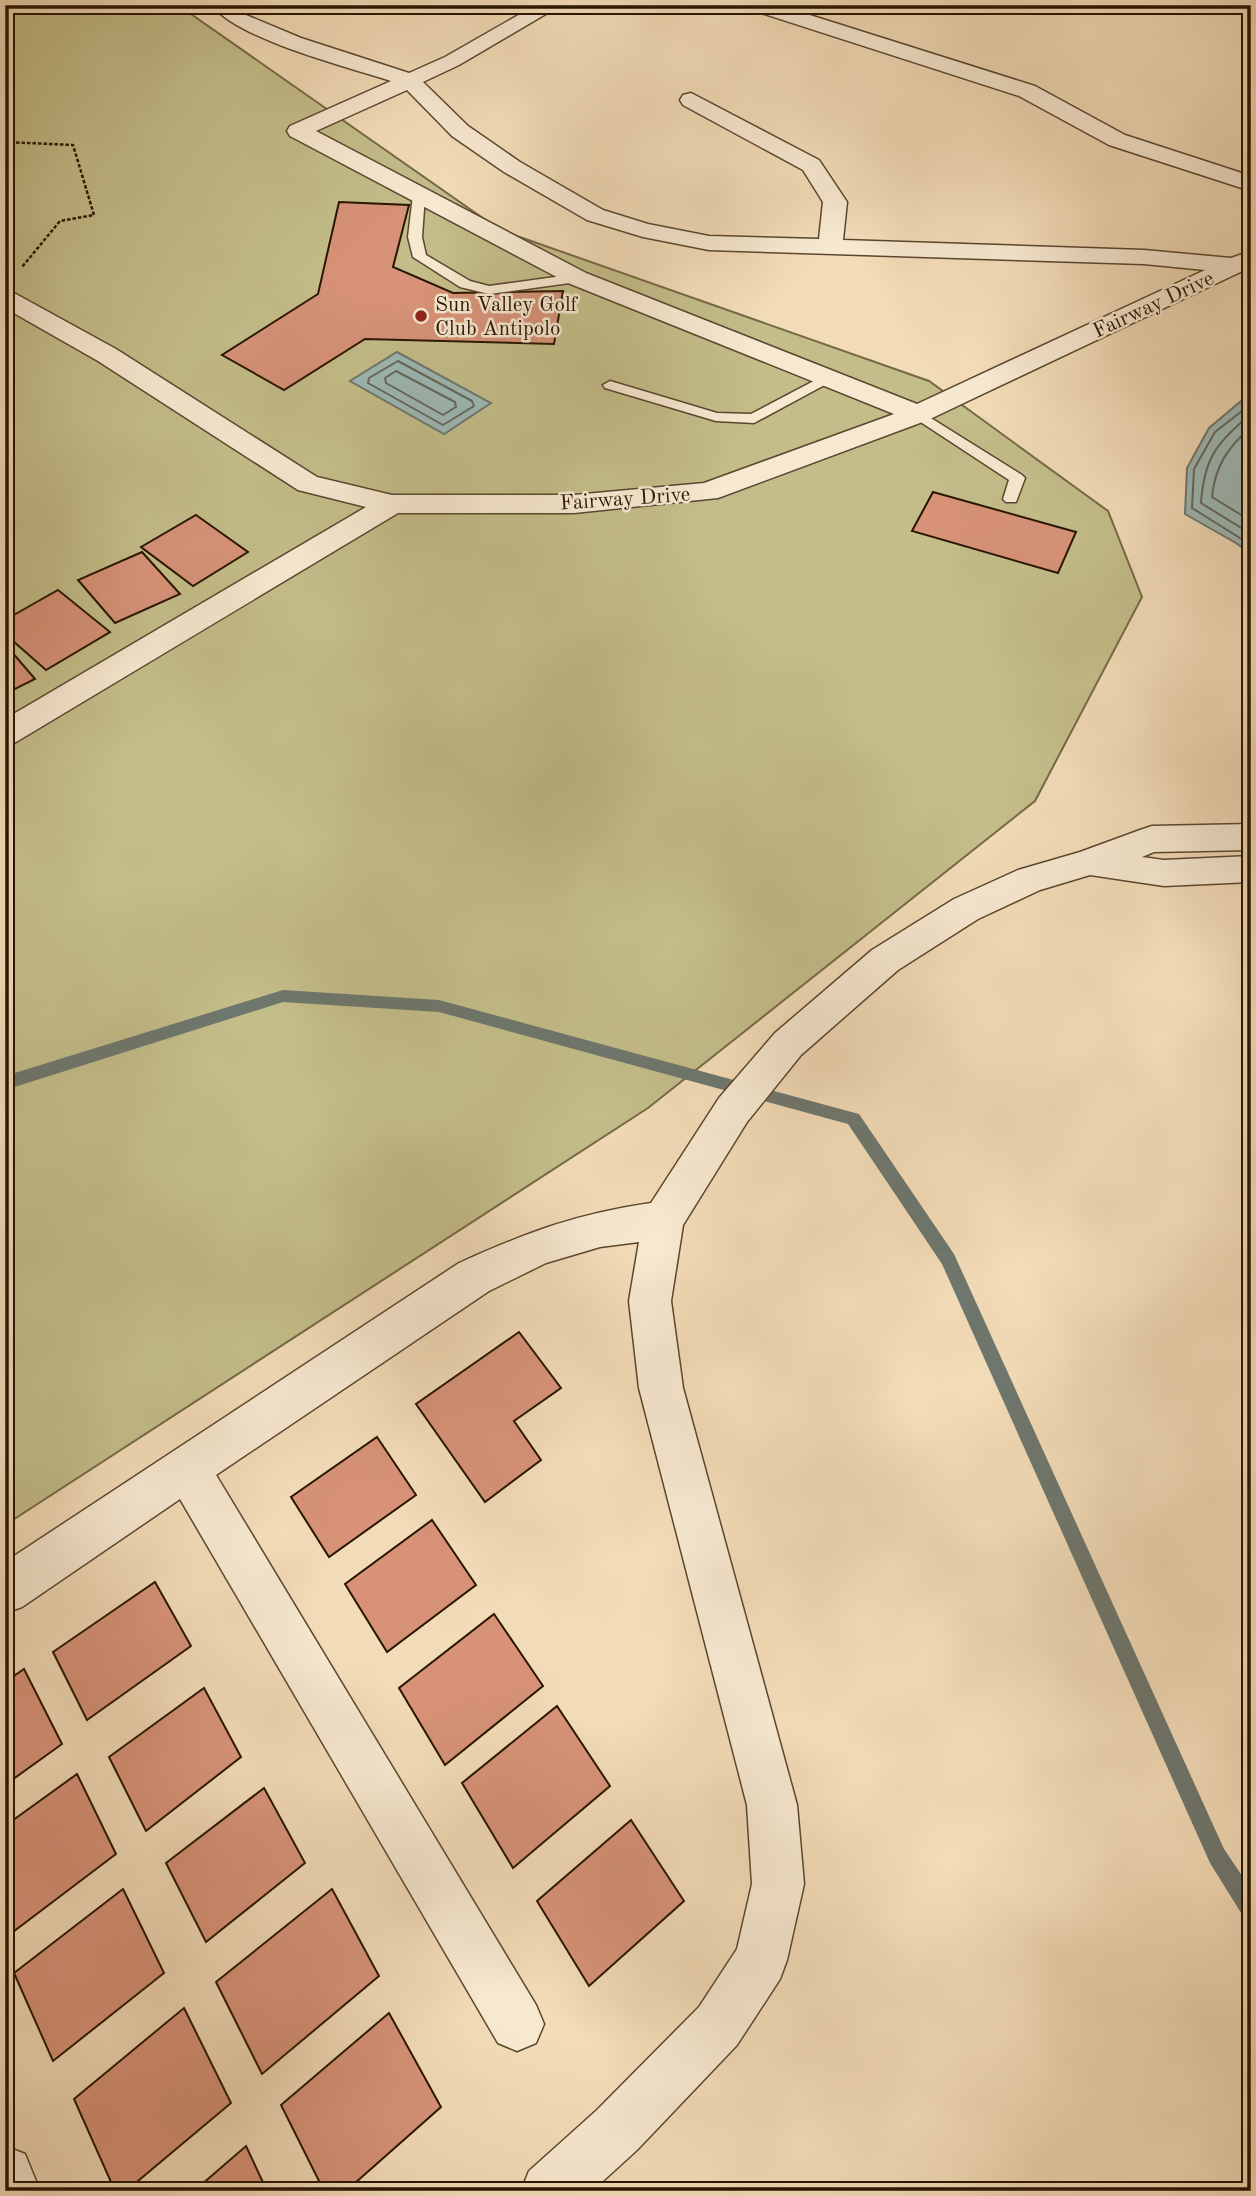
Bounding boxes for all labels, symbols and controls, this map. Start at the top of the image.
street label: Fairway Drive [1090,268,1217,342]
place label: Sun Valley Golf Club Antipolo [435,295,579,340]
marker: Sun Valley Golf Club Antipolo [413,308,429,324]
street label: Fairway Drive [559,484,691,515]

